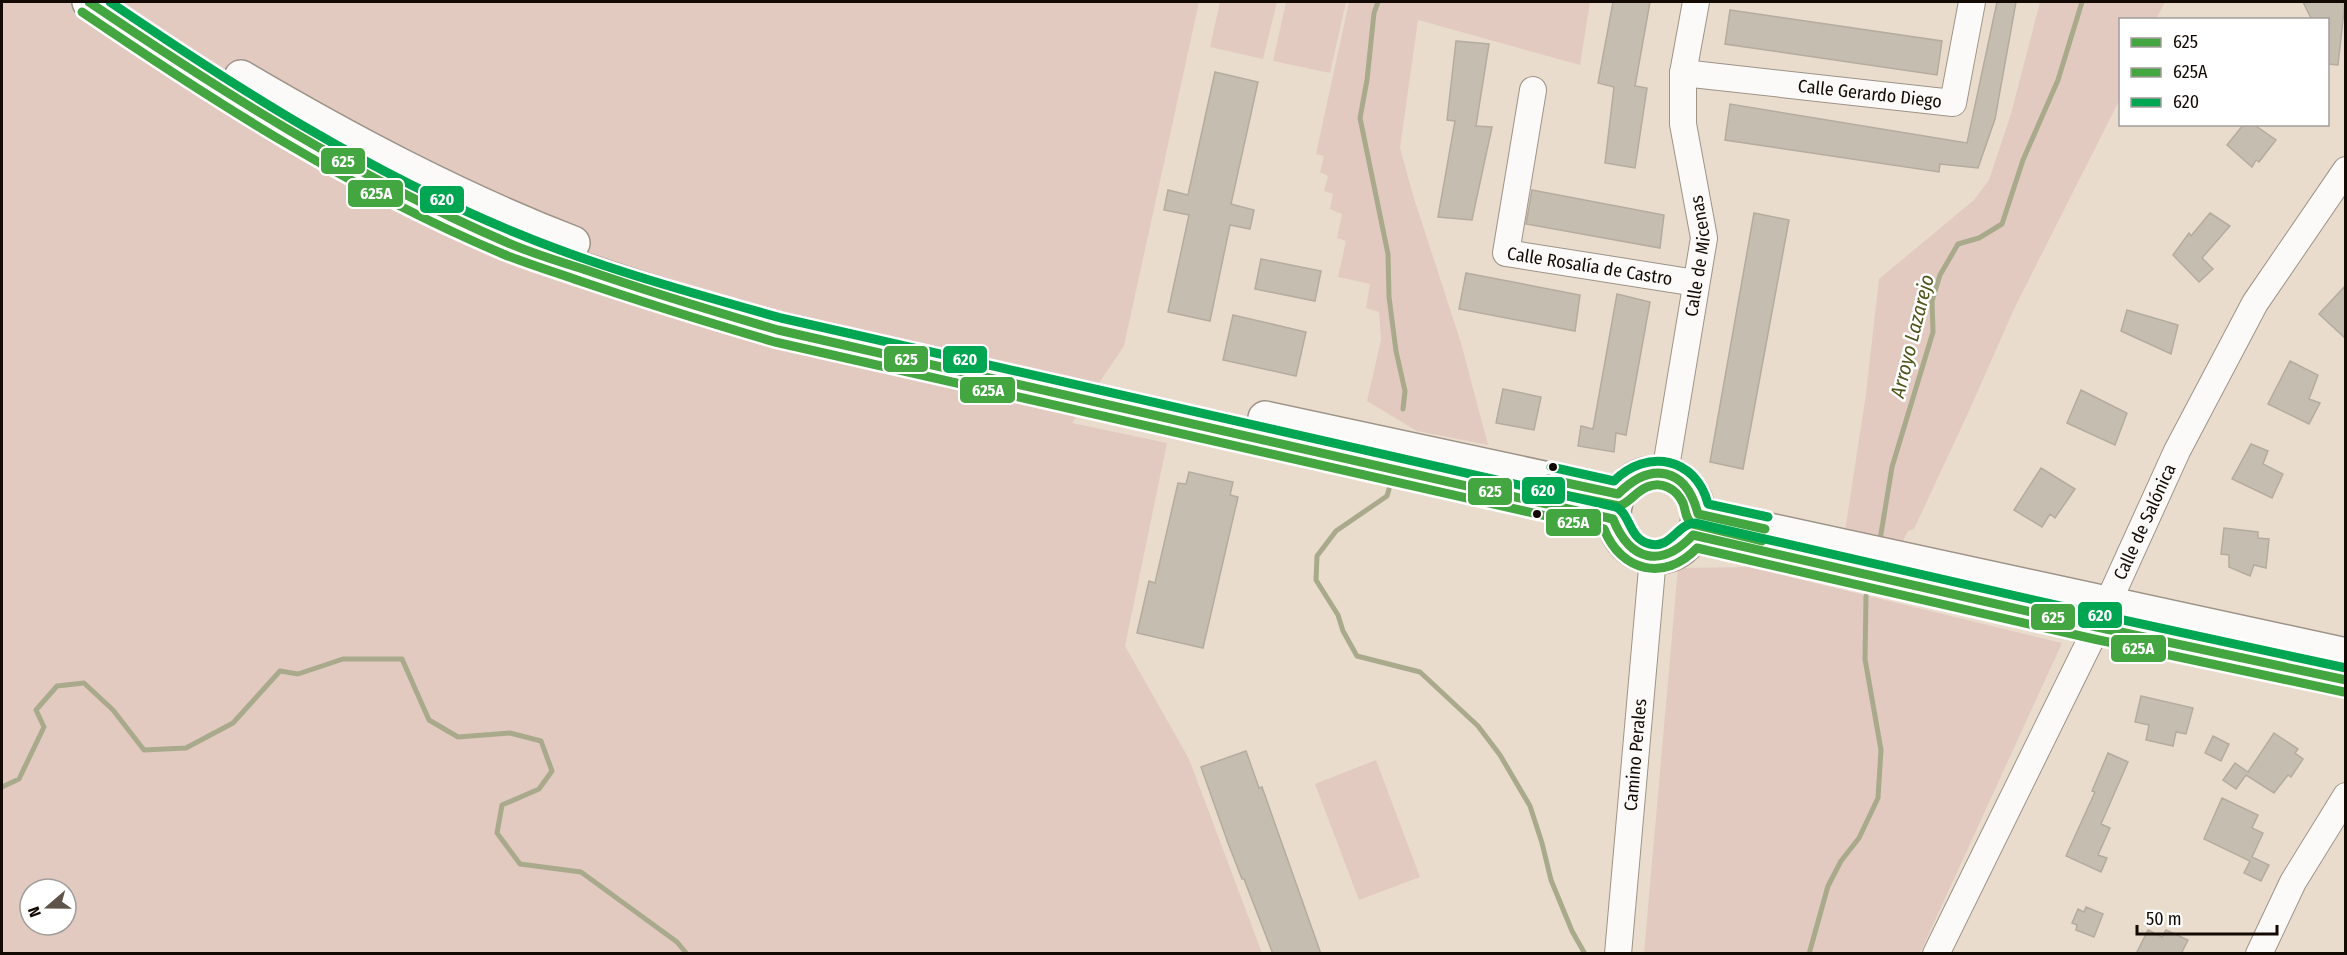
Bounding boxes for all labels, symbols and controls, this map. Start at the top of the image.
legend [2119,18,2329,126]
text: 625 [2173,31,2198,53]
text: 625A [2173,61,2208,83]
street label: Calle Gerardo Diego [1797,75,1943,113]
text: 620 [2173,91,2199,113]
line badge: 625 [320,147,366,175]
text: 625 [331,152,355,171]
line badge: 625A [347,179,404,208]
text: 625A [360,184,392,203]
line badge: 620 [419,185,465,214]
text: 620 [430,190,454,209]
street label: Calle de Micenas [1680,193,1715,318]
street label: Calle Rosalía de Castro [1506,242,1674,290]
water label: Arroyo Lazarejo [1885,272,1939,401]
line badge: 625 [883,345,929,373]
line badge: 620 [942,345,988,374]
text: 625 [894,350,918,369]
text: 620 [953,350,977,369]
line badge: 625A [959,376,1016,404]
text: 625A [972,381,1004,400]
street label: Calle de Salónica [2109,460,2181,583]
unlabelled marker [1547,461,1559,473]
line badge: 620 [1521,476,1566,505]
line badge: 625 [1467,477,1513,506]
text: 620 [1531,481,1555,500]
text: 625 [1478,482,1502,501]
unlabelled marker [1531,508,1543,520]
line badge: 625A [1545,508,1602,537]
text: 625A [1557,513,1589,532]
line badge: 620 [2077,601,2123,629]
line badge: 625 [2030,603,2076,631]
text: 620 [2088,606,2112,625]
text: 625 [2041,608,2065,627]
line badge: 625A [2110,634,2167,663]
text: 625A [2122,639,2154,658]
street label: Camino Perales [1620,697,1652,812]
north arrow [18,877,78,937]
scale bar [2137,898,2276,936]
text: N [24,904,45,920]
text: 50 m [2146,908,2182,930]

